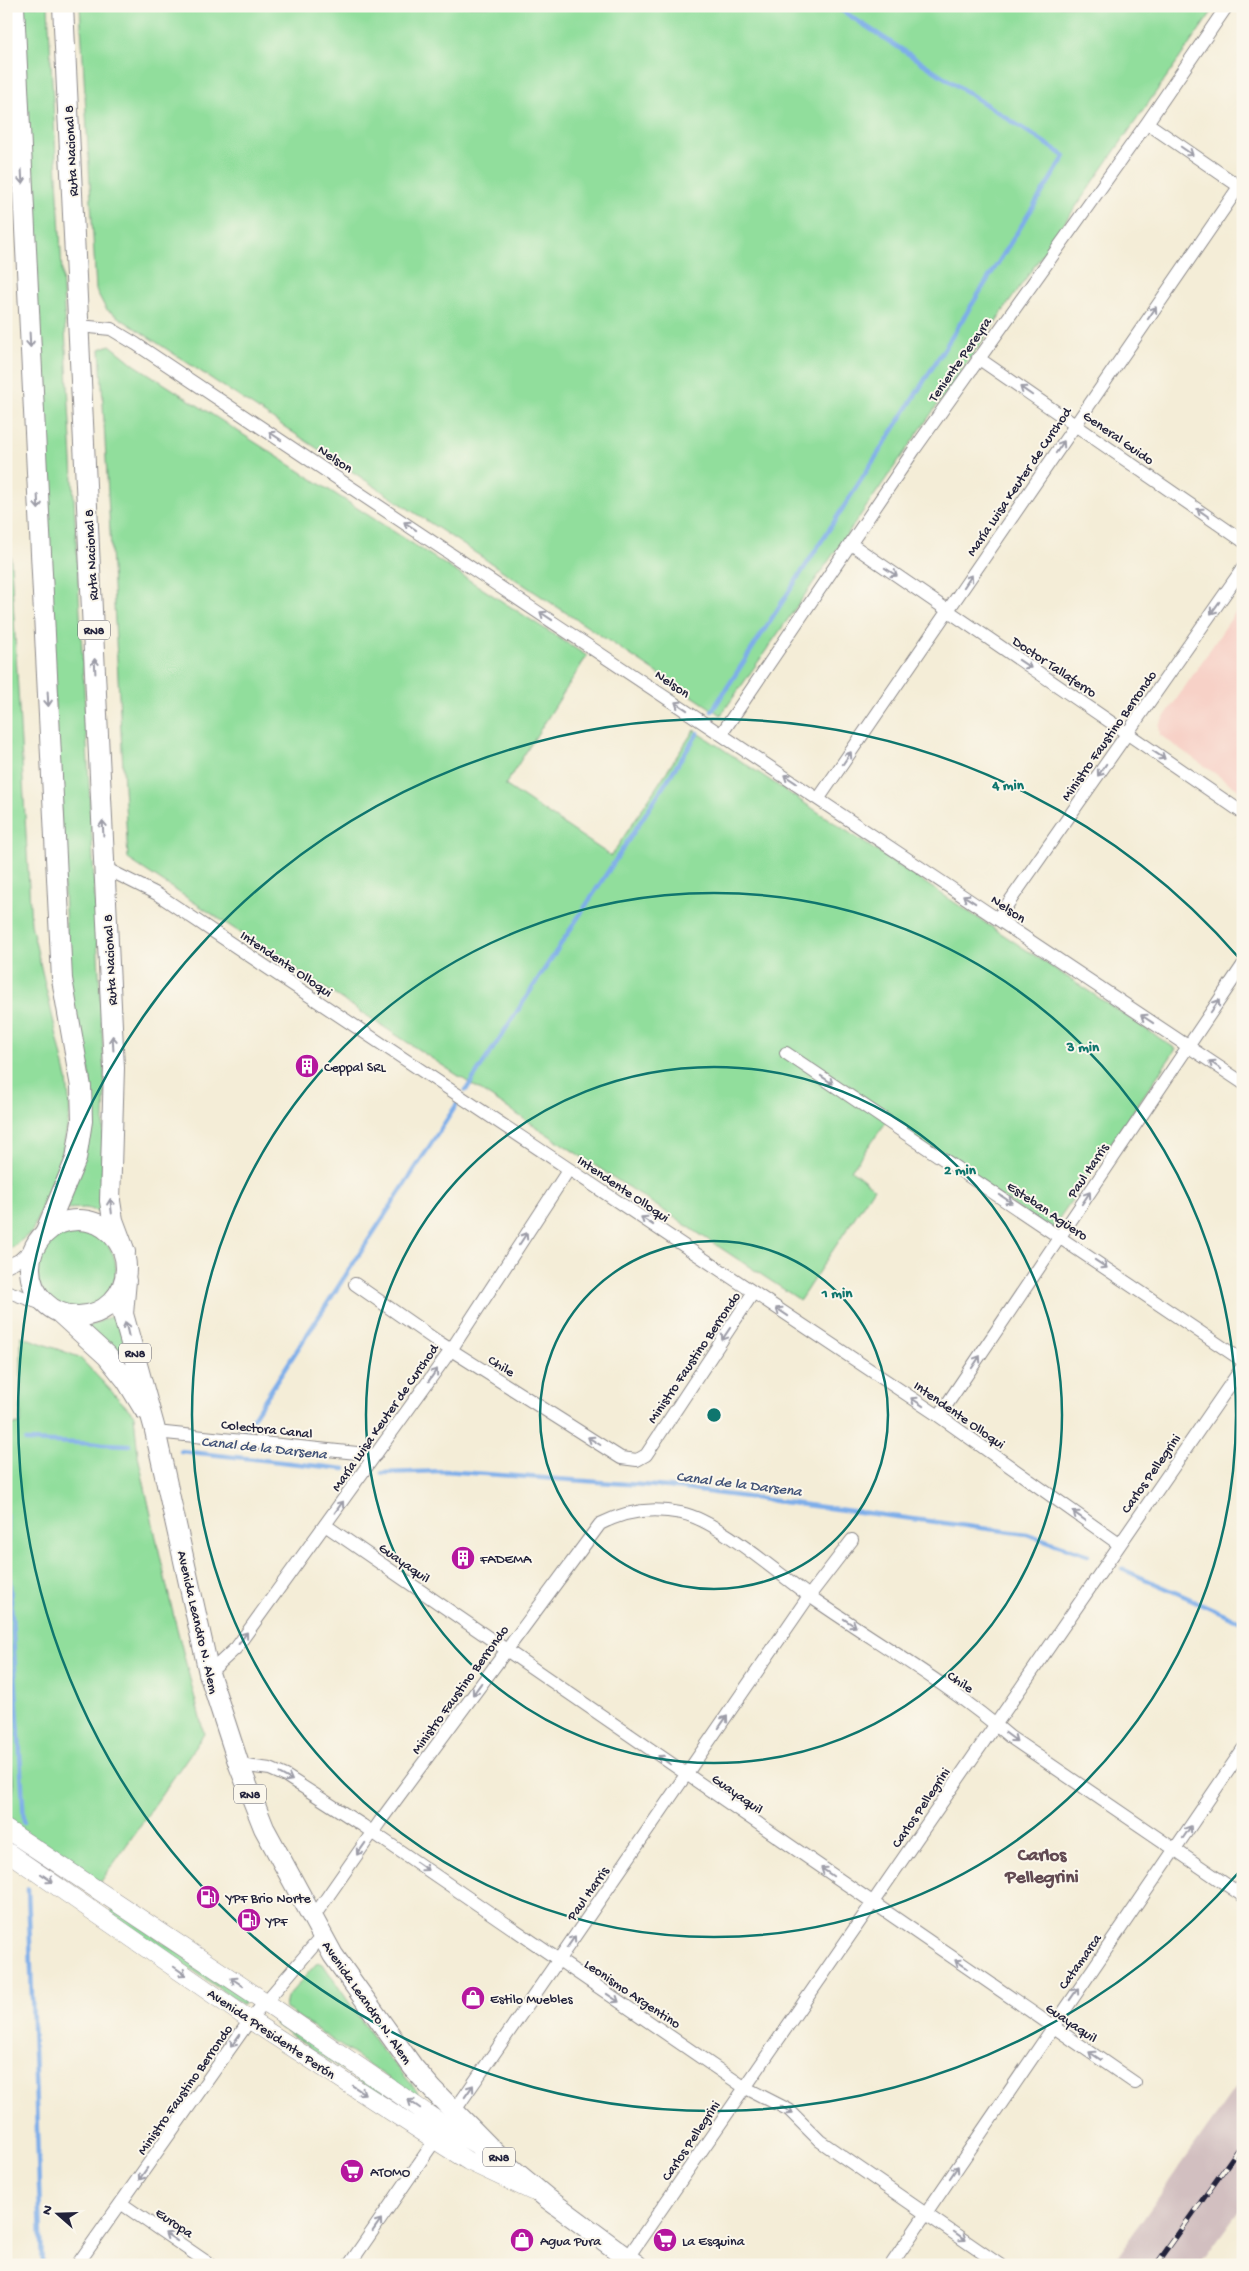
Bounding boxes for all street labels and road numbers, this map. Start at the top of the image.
street label: Ruta Nacional 8 [62,105,83,197]
street label: Teniente Pereyra [925,314,997,407]
street label: María Luisa Keuter de Curchod [964,403,1077,560]
street label: General Guido [1079,408,1156,470]
street label: Nelson [314,442,356,478]
street label: Ruta Nacional 8 [82,509,103,601]
road number: RN8 [78,620,110,640]
street label: Doctor Tallaferro [1007,633,1099,703]
street label: Nelson [651,667,693,703]
street label: Ministro Faustino Berrondo [1059,668,1162,805]
street label: Nelson [987,892,1029,928]
street label: Ruta Nacional 8 [101,914,122,1006]
street label: Intendente Olloqui [236,928,335,1002]
street label: Paul Harris [1064,1140,1114,1203]
street label: Intendente Olloqui [573,1153,672,1227]
street label: Esteban Agüero [1003,1179,1090,1245]
street label: Ministro Faustino Berrondo [645,1289,746,1427]
street label: María Luisa Keuter de Curchod [329,1340,444,1495]
road number: RN8 [119,1344,151,1362]
street label: Chile [484,1352,518,1382]
street label: Intendente Olloqui [910,1378,1008,1454]
street label: Colectora Canal [220,1417,313,1444]
street label: Carlos Pellegrini [1118,1431,1186,1517]
street label: Guayaquil [375,1540,433,1588]
street label: Avenida Leandro N. Alem [172,1549,221,1696]
street label: Ministro Faustino Berrondo [409,1623,514,1758]
street label: Chile [943,1668,977,1699]
street label: Carlos Pellegrini [889,1765,955,1852]
street label: Guayaquil [708,1771,766,1819]
road number: RN8 [234,1785,266,1804]
street label: Paul Harris [564,1863,614,1926]
street label: Catamarca [1056,1930,1107,1994]
street label: Avenida Leandro N. Alem [317,1939,415,2068]
street label: Leonismo Argentino [580,1957,683,2034]
street label: Avenida Presidente Perón [203,1986,338,2085]
street label: Guayaquil [1041,2001,1100,2048]
street label: Ministro Faustino Berrondo [135,2022,238,2159]
street label: Carlos Pellegrini [659,2098,725,2185]
road number: RN8 [483,2148,515,2166]
street label: Europa [151,2205,197,2244]

